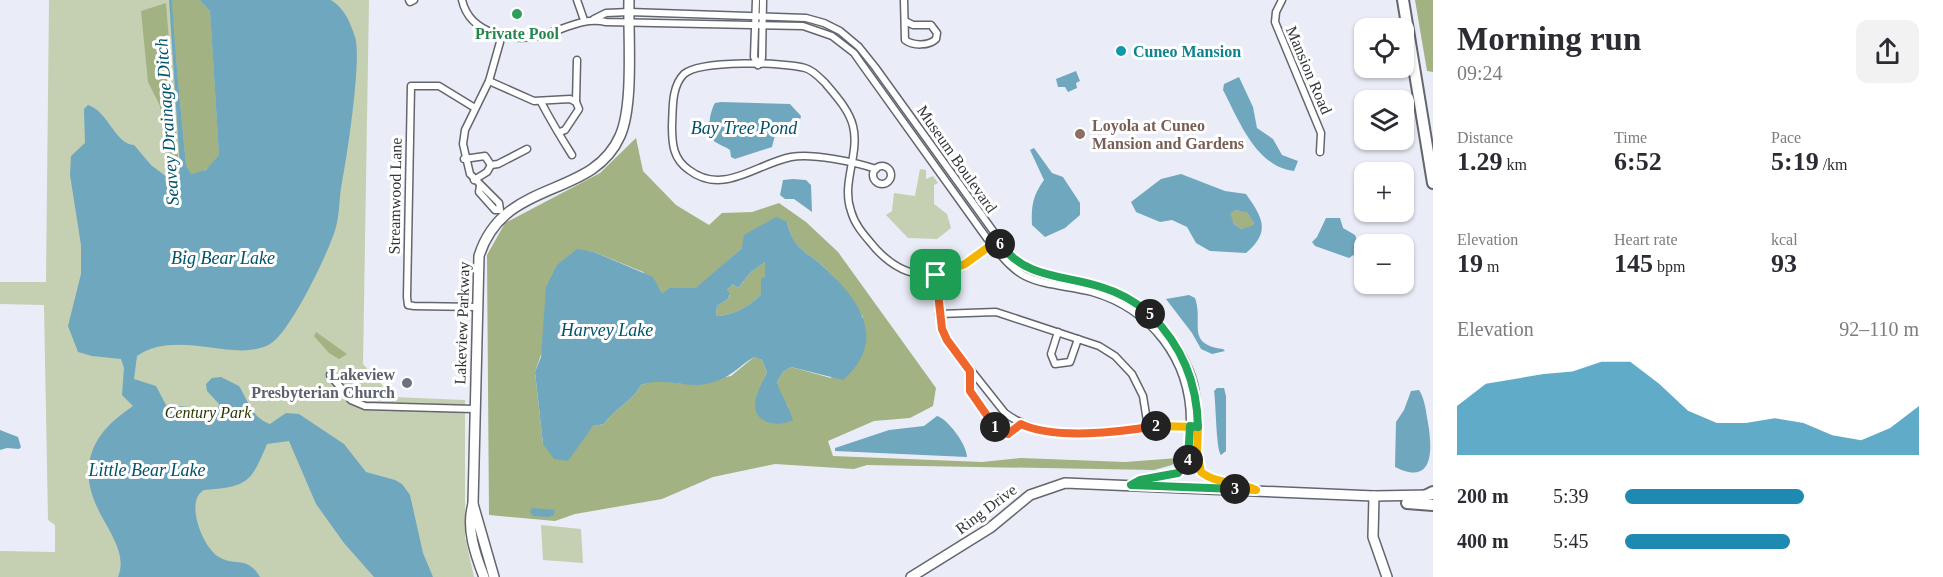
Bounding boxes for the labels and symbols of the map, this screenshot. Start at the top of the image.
marker: Private Pool [510,7,524,21]
street label: Mansion Road [1283,24,1335,116]
place label: Private Pool [475,25,560,42]
water label: Seavey Drainage Ditch [151,38,183,206]
place label: Cuneo Mansion [1133,43,1241,60]
marker: Cuneo Mansion [1114,44,1128,58]
street label: Museum Boulevard [914,102,1000,216]
place label: Loyola at Cuneo Mansion and Gardens [1092,117,1244,152]
water label: Bay Tree Pond [691,118,798,138]
marker: Loyola at Cuneo Mansion and Gardens [1073,127,1087,141]
street label: Streamwood Lane [385,137,405,255]
pin: 6 [985,229,1015,259]
water label: Big Bear Lake [171,248,275,268]
pin [910,249,961,300]
street label: Lakeview Parkway [451,261,474,385]
pin: 5 [1135,299,1165,329]
water label: Harvey Lake [560,320,653,340]
place label: Lakeview Presbyterian Church [251,366,395,402]
marker: Lakeview Presbyterian Church [400,376,414,390]
park label: Century Park [165,404,252,422]
pin: 2 [1141,411,1171,441]
pin: 1 [980,412,1010,442]
pin: 4 [1173,445,1203,475]
water label: Little Bear Lake [88,460,206,480]
pin: 3 [1220,474,1250,504]
street label: Ring Drive [952,481,1020,538]

